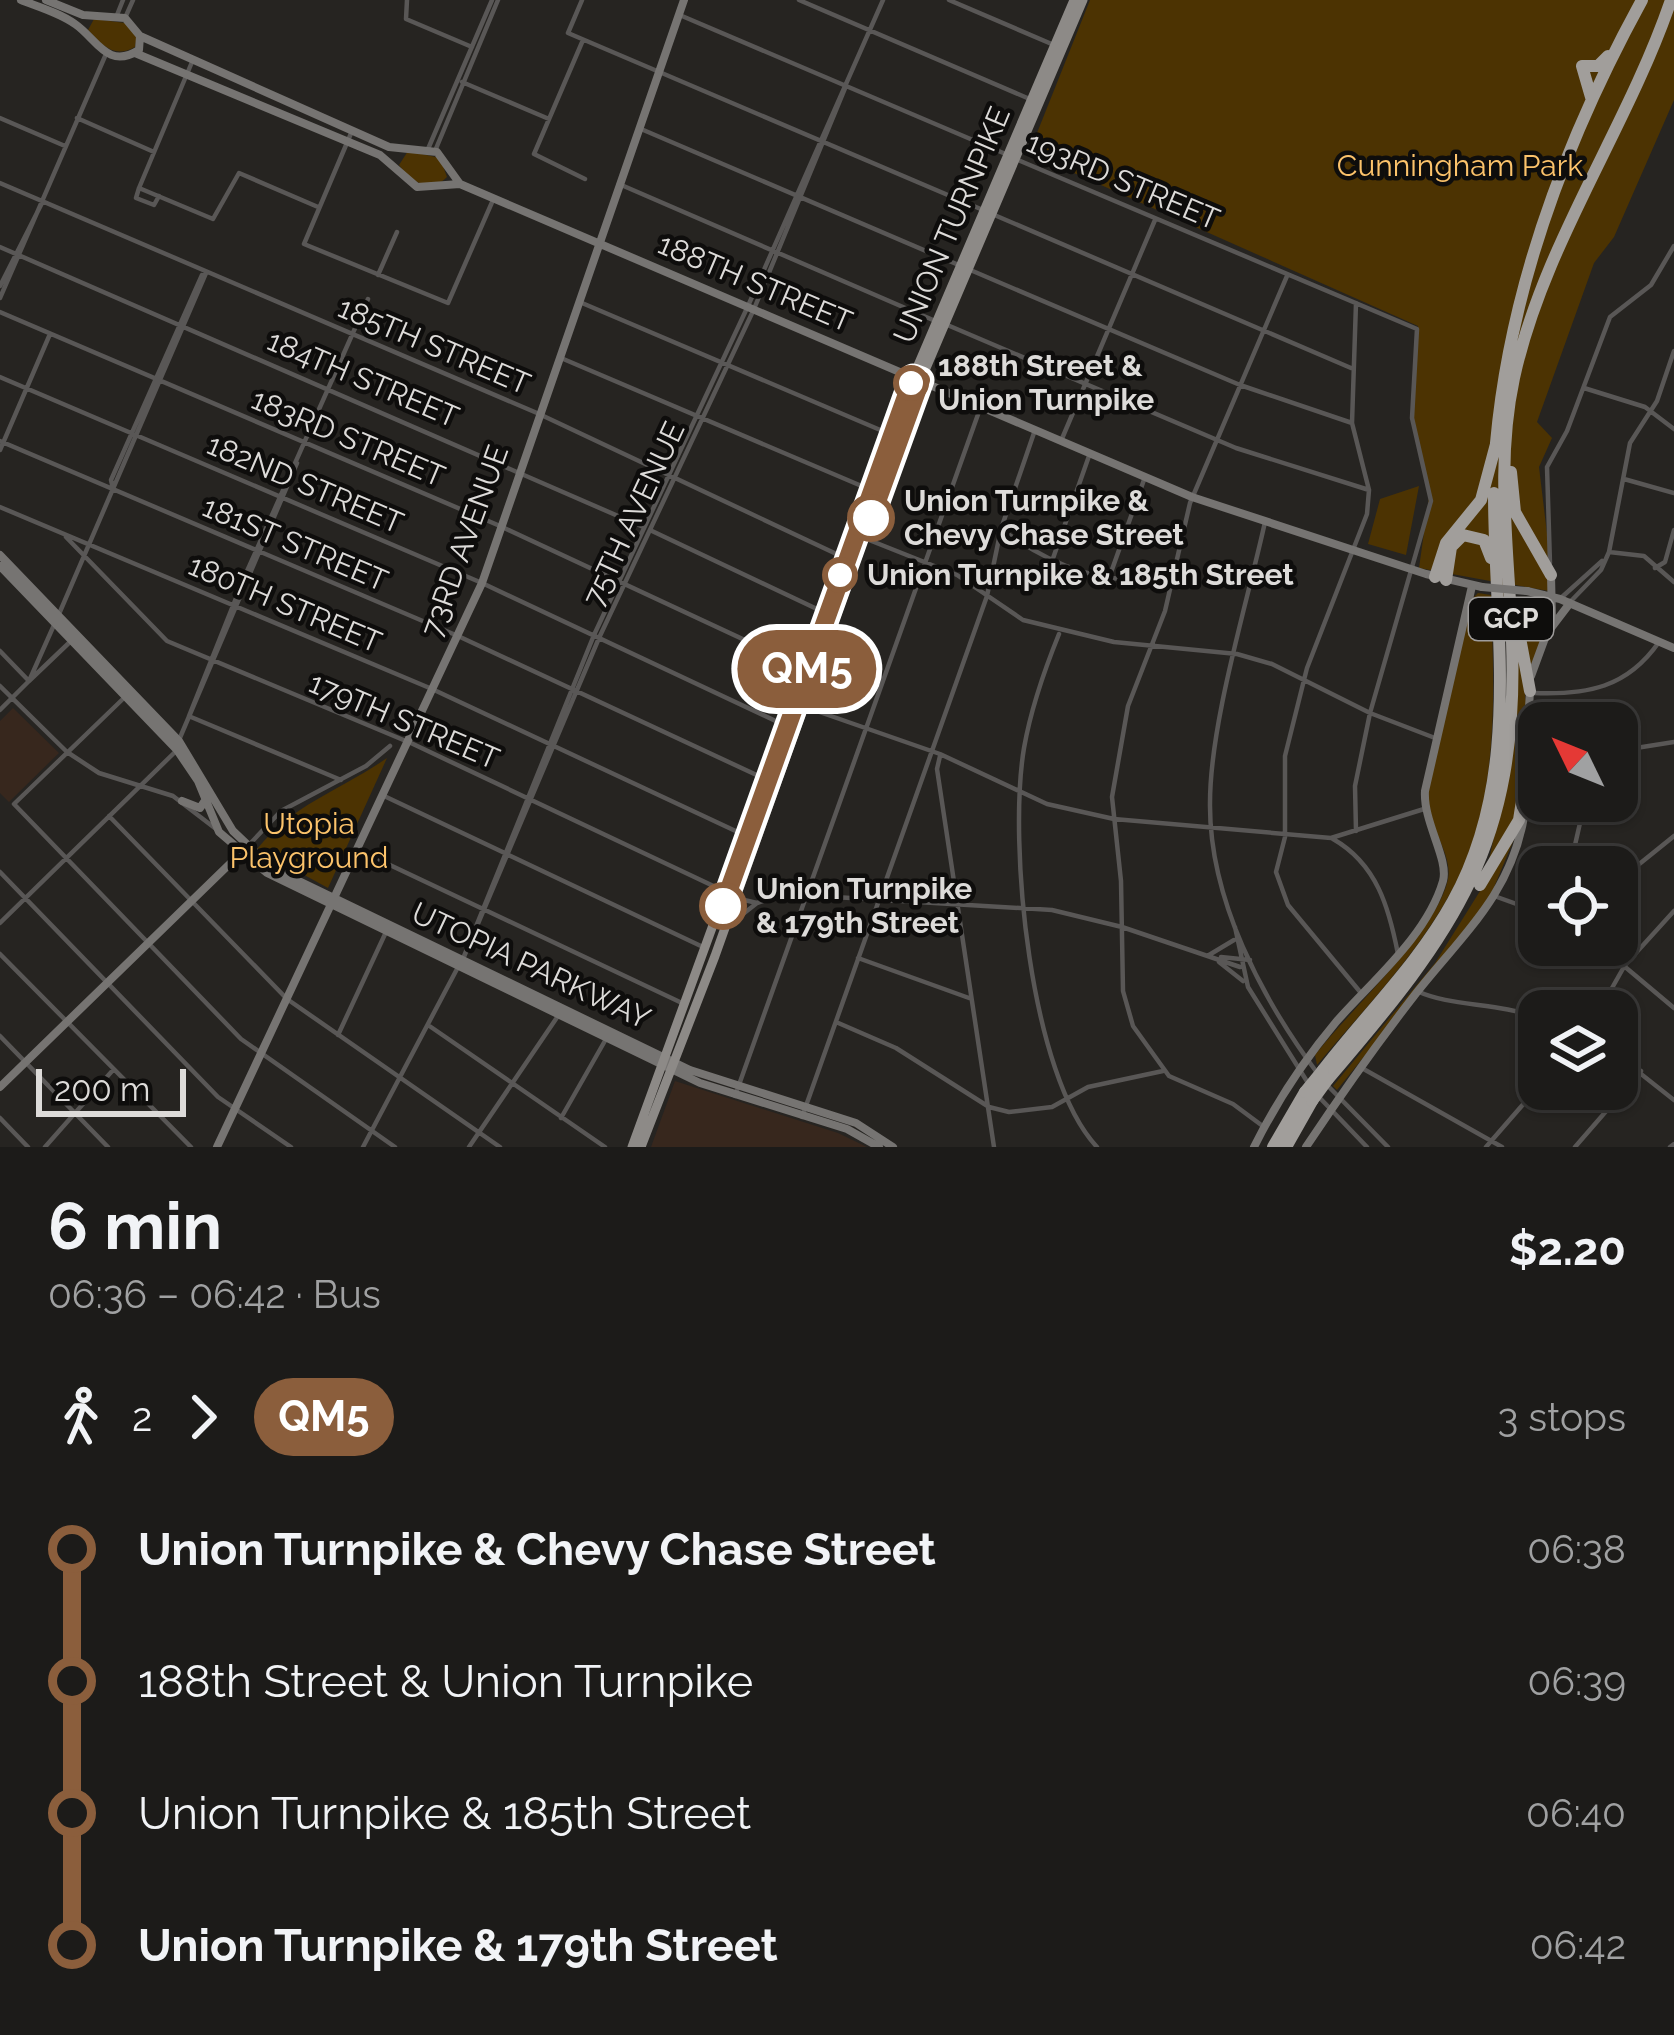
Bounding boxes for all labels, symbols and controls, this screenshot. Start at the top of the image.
street label: UNION TURNPIKE [886,101,1017,348]
street label: 193RD STREET [1022,124,1225,237]
park label: Cunningham Park [1337,148,1583,183]
street label: 188TH STREET [653,226,857,339]
street label: 185TH STREET [333,289,535,402]
street label: 184TH STREET [262,322,464,435]
place label: 188th Street & Union Turnpike [938,348,1154,417]
marker: 188th Street & Union Turnpike [895,367,927,399]
street label: 183RD STREET [246,381,450,494]
street label: 75TH AVENUE [576,416,692,612]
street label: 182ND STREET [202,427,408,541]
street label: 73RD AVENUE [414,440,515,641]
place label: Union Turnpike & Chevy Chase Street [904,483,1184,552]
street label: 181ST STREET [197,489,393,598]
marker: Union Turnpike & Chevy Chase Street [849,496,893,540]
street label: 180TH STREET [183,547,387,660]
place label: Union Turnpike & 185th Street [867,557,1294,592]
marker: Union Turnpike & 185th Street [824,559,856,591]
road number: GCP [1469,598,1553,640]
line badge: QM5 [738,630,876,708]
text: QM5 [761,644,853,693]
street label: 179TH STREET [304,665,504,776]
north arrow [1518,702,1638,822]
map controls [1518,702,1638,1110]
park label: Utopia Playground [230,806,388,875]
button: locate [1518,846,1638,966]
place label: Union Turnpike & 179th Street [756,871,972,940]
marker: Union Turnpike & 179th Street [701,884,745,928]
street label: UTOPIA PARKWAY [406,895,656,1036]
button: layers [1518,990,1638,1110]
scale bar [36,1063,186,1116]
text: 200 m [54,1070,150,1109]
text: 6 min [48,1187,222,1264]
text: $2.20 [1509,1223,1626,1276]
text: 06:36 – 06:42 · Bus [48,1271,381,1317]
icon: walk [48,1384,114,1450]
icon: forward [170,1384,236,1450]
text: QM5 [278,1392,370,1441]
text: 2 [132,1394,152,1440]
text: 3 stops [1498,1394,1626,1440]
text: Union Turnpike & Chevy Chase Street [138,1523,936,1576]
text: 06:38 [1527,1526,1626,1572]
text: 188th Street & Union Turnpike [138,1655,753,1708]
text: 06:39 [1528,1658,1626,1704]
text: Union Turnpike & 185th Street [138,1787,751,1840]
text: 06:40 [1526,1790,1626,1836]
text: Union Turnpike & 179th Street [138,1919,778,1972]
text: 06:42 [1530,1922,1626,1968]

